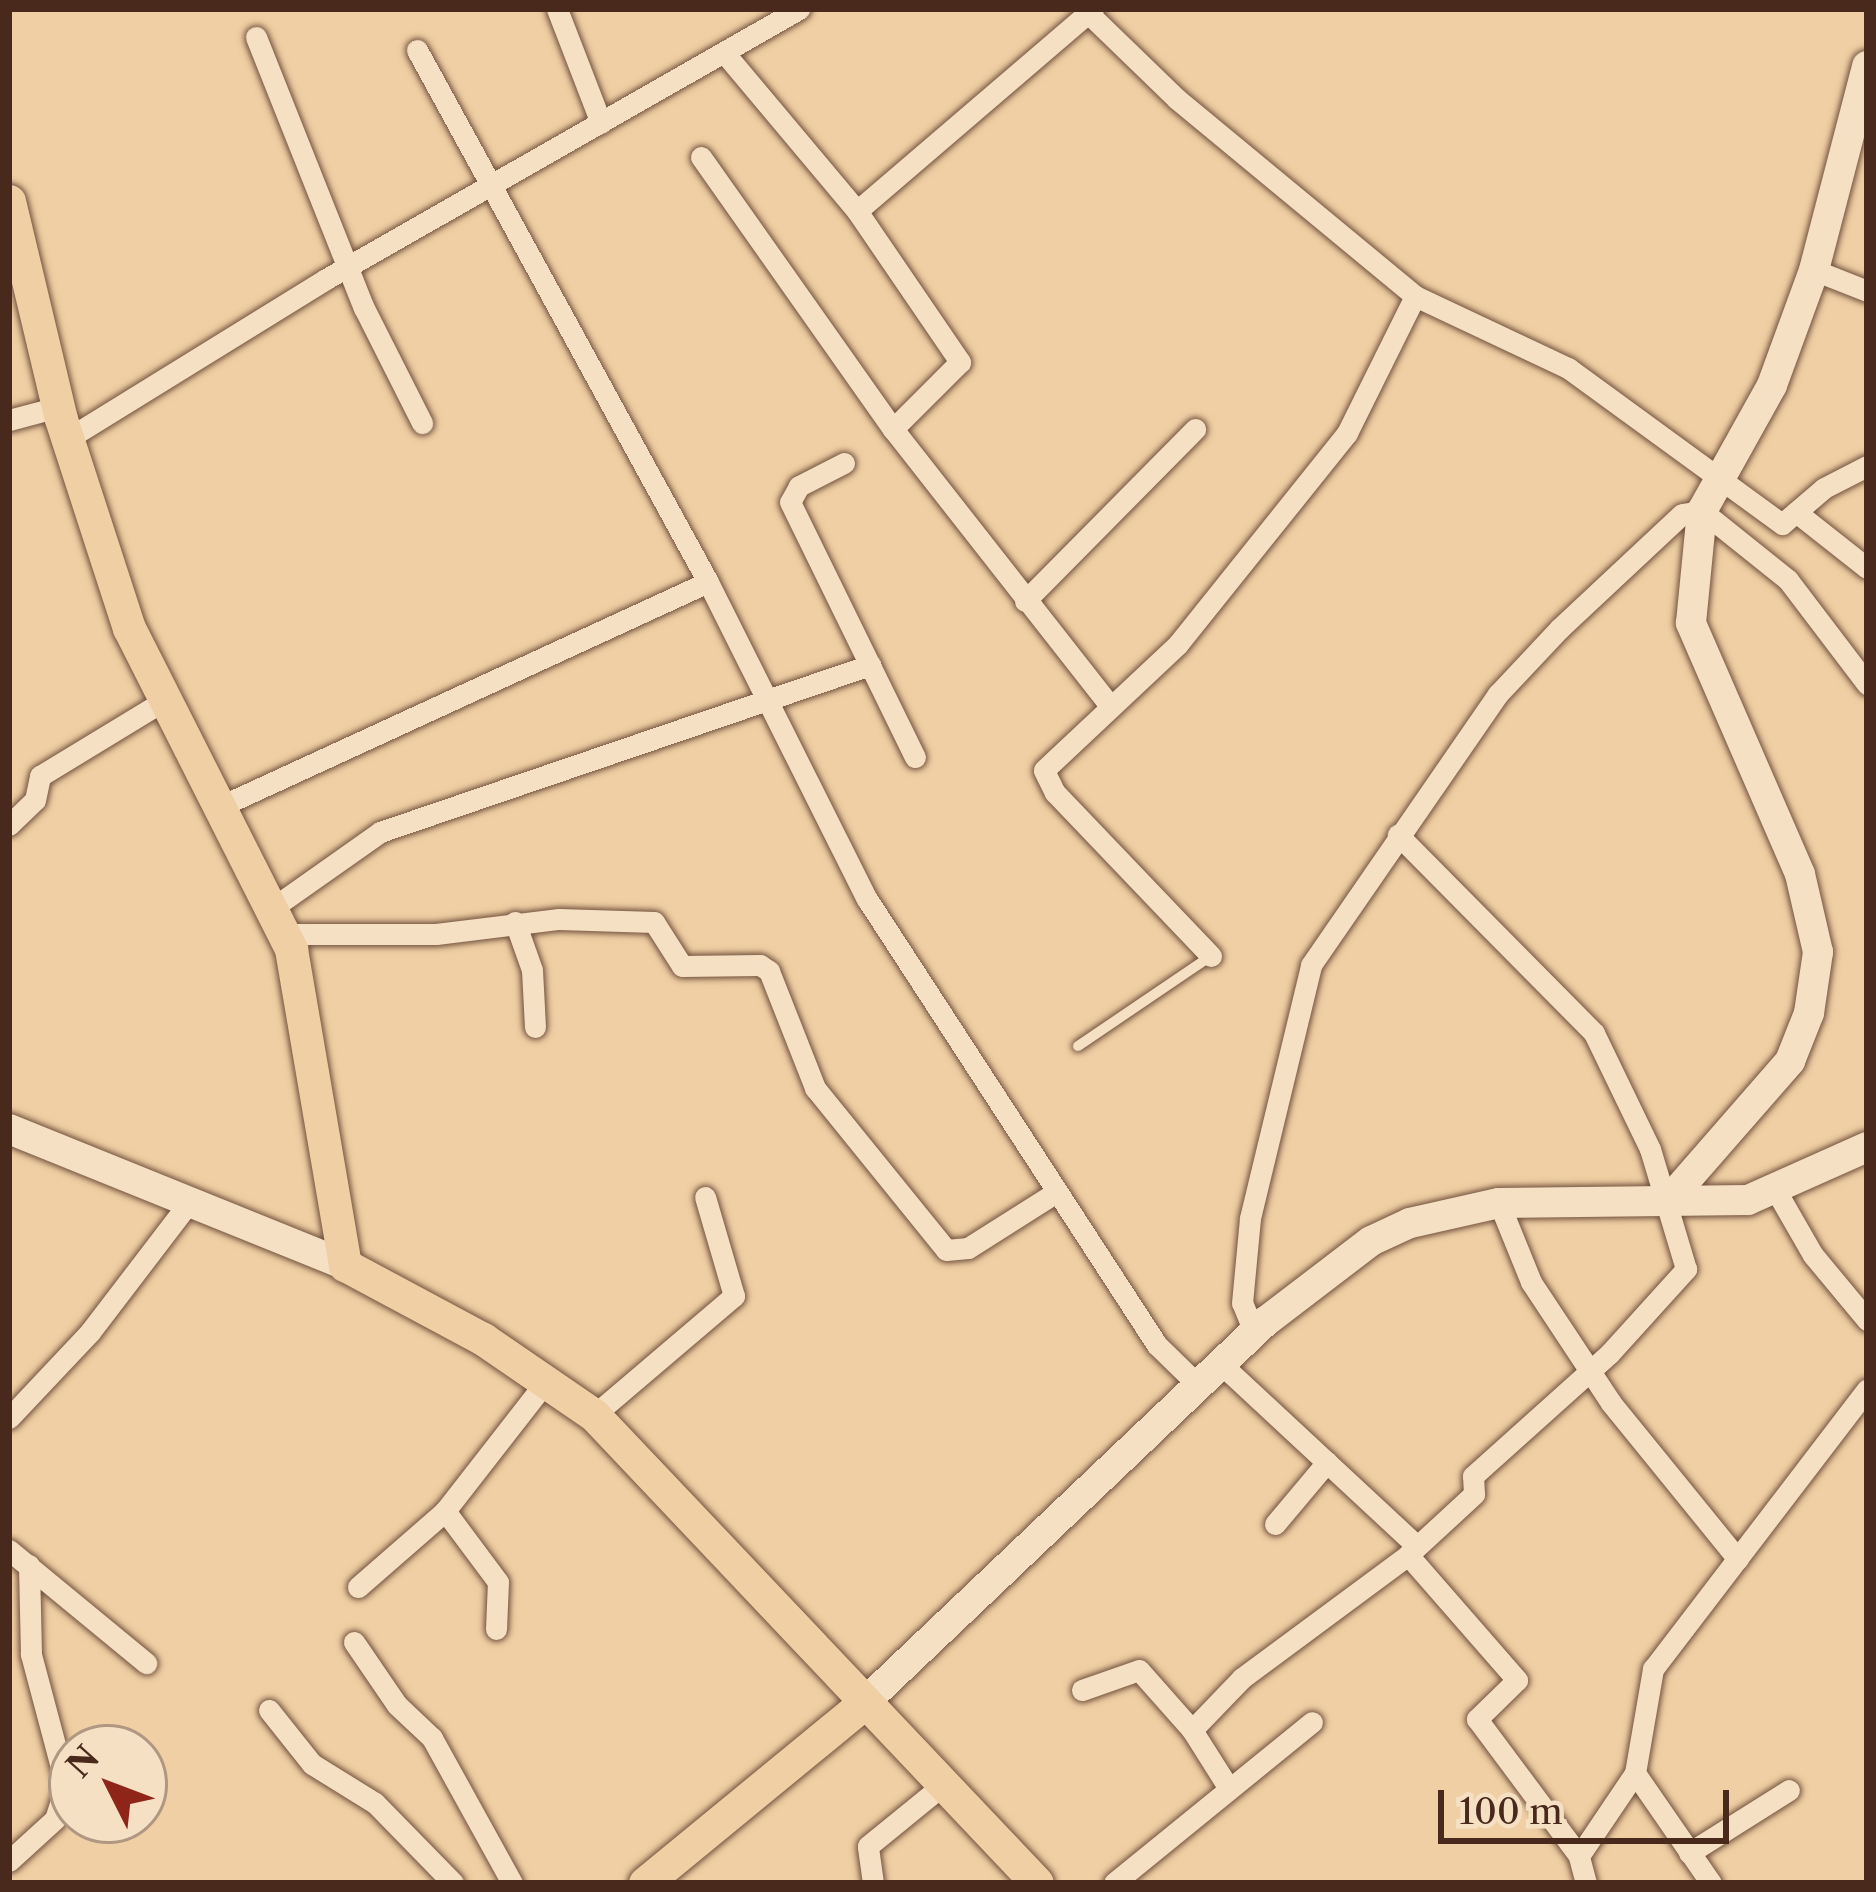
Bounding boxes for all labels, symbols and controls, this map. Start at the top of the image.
north arrow [48,1724,168,1844]
text: N [58,1737,108,1786]
scale bar [1444,1766,1735,1840]
text: 100 m [1459,1789,1563,1833]

